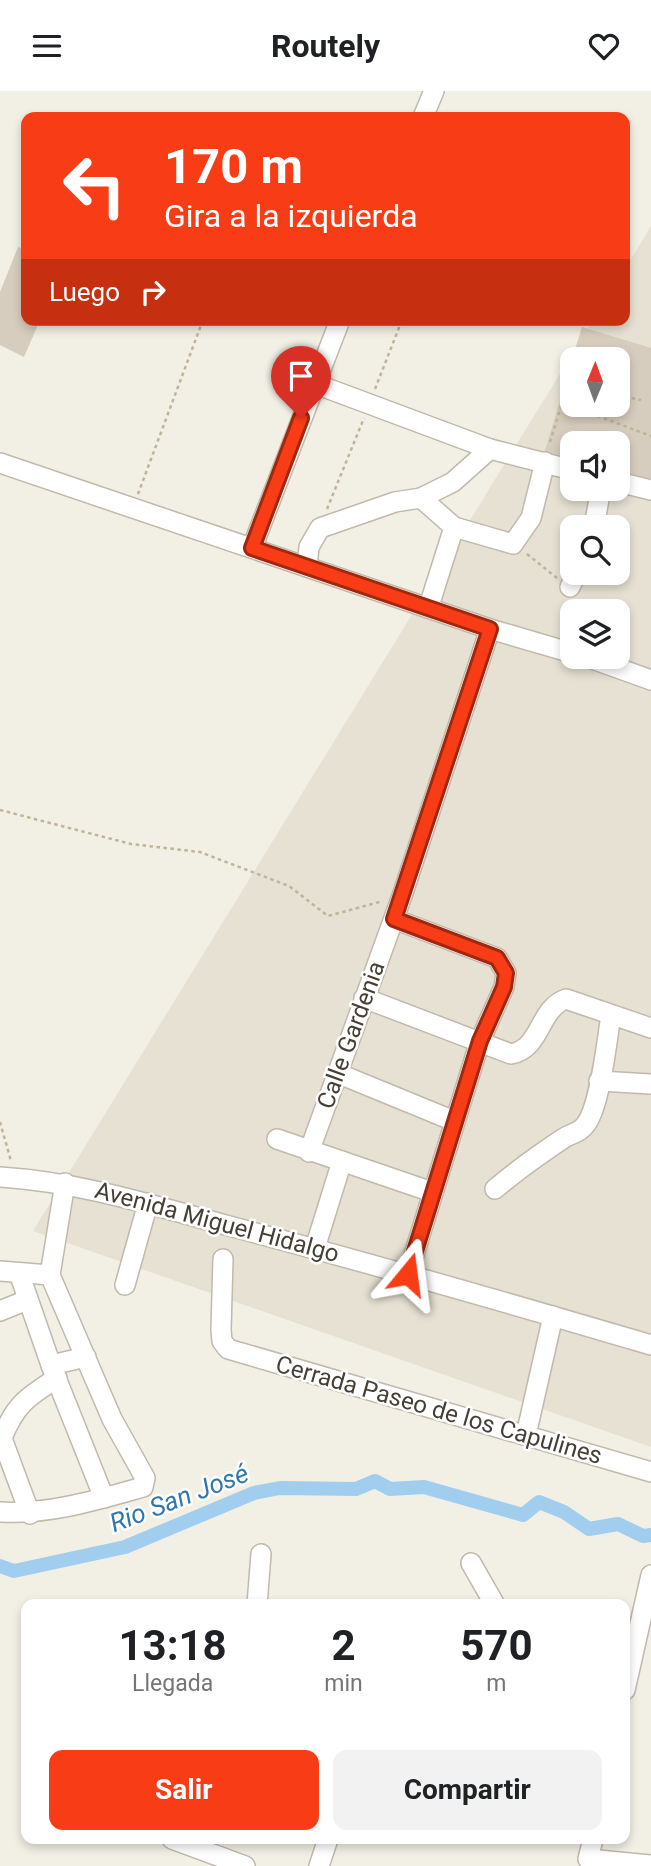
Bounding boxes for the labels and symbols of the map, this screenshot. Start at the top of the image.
pin [271,346,331,418]
north arrow [560,347,630,417]
street label: Calle Gardenia [311,958,391,1112]
street label: Avenida Miguel Hidalgo [92,1176,342,1268]
position arrow [371,1237,445,1311]
street label: Cerrada Paseo de los Capulines [273,1350,605,1470]
water label: Rio San José [105,1458,253,1538]

